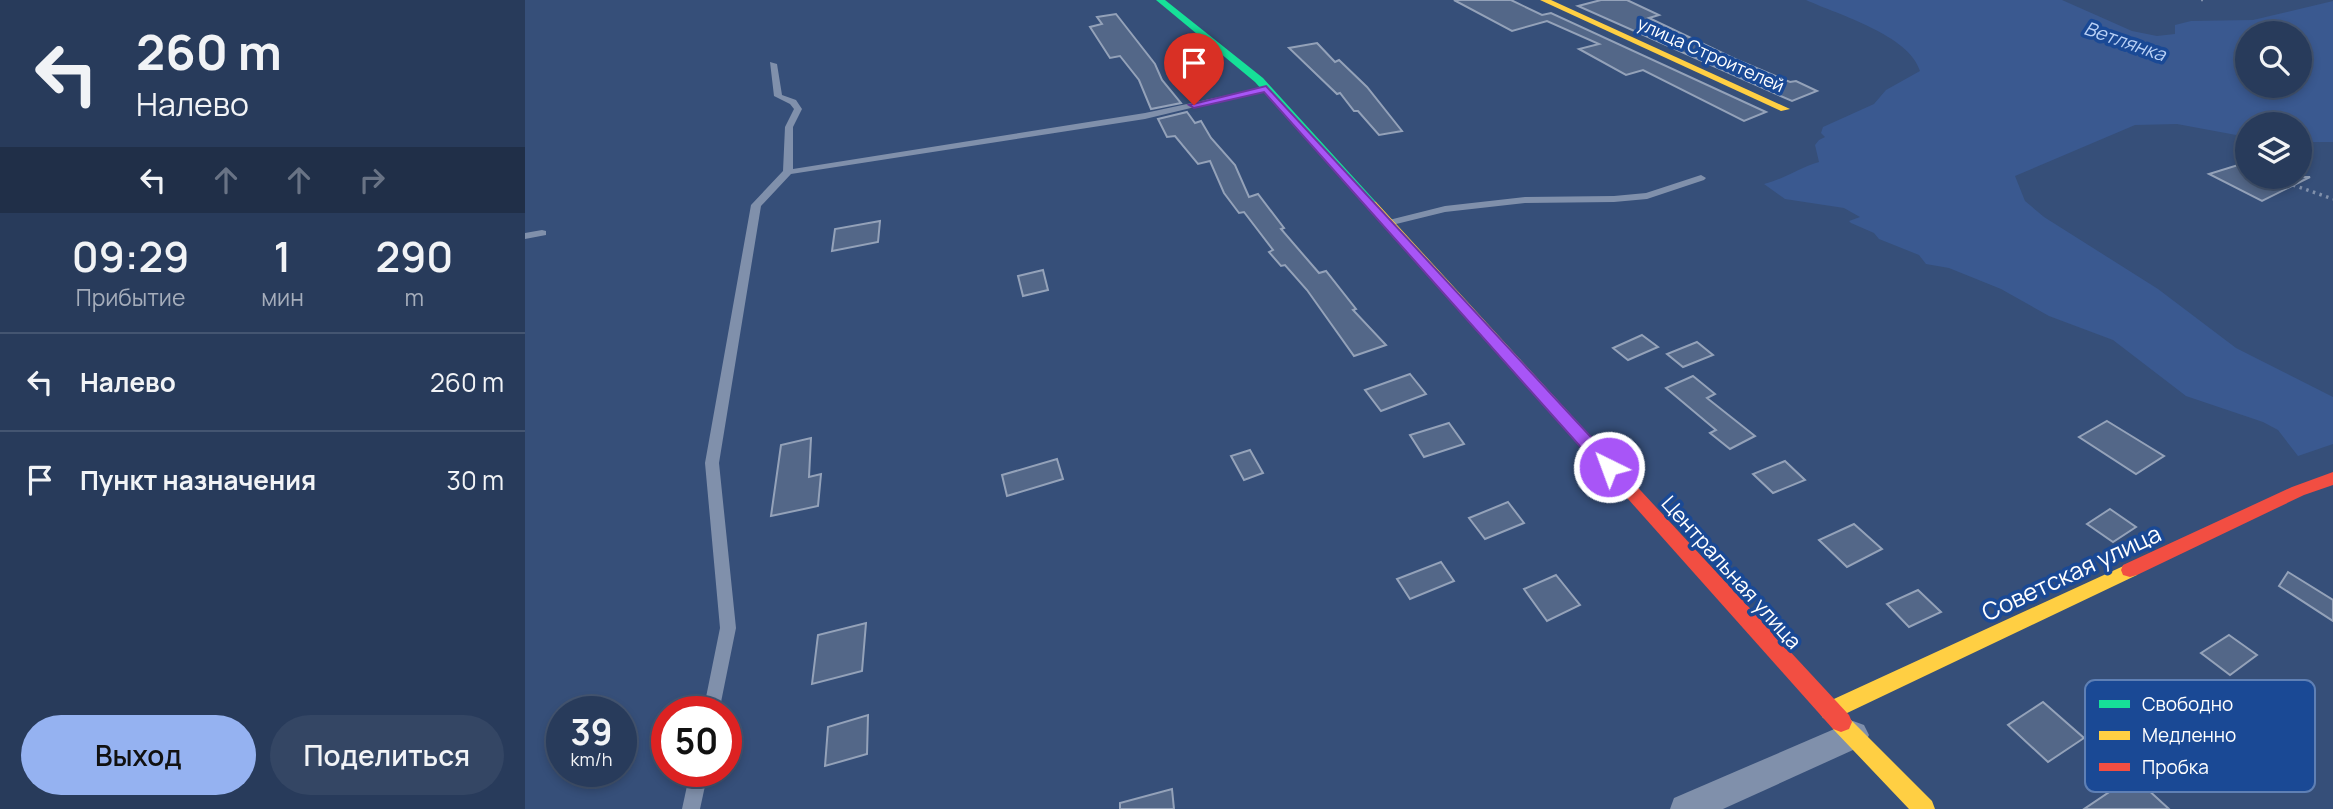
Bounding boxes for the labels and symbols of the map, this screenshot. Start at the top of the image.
street label: улица Строителей [1634,11,1788,97]
water label: Ветлянка [2081,15,2171,68]
pin [1164,33,1224,105]
position arrow [1572,430,1646,504]
street label: Центральная улица [1656,490,1808,654]
street label: Советская улица [1976,516,2166,628]
legend [2085,680,2315,792]
text: Свободно [2142,691,2233,717]
speed limit sign: 50 [651,696,742,787]
text: Медленно [2142,722,2236,748]
text: Пробка [2142,754,2209,780]

